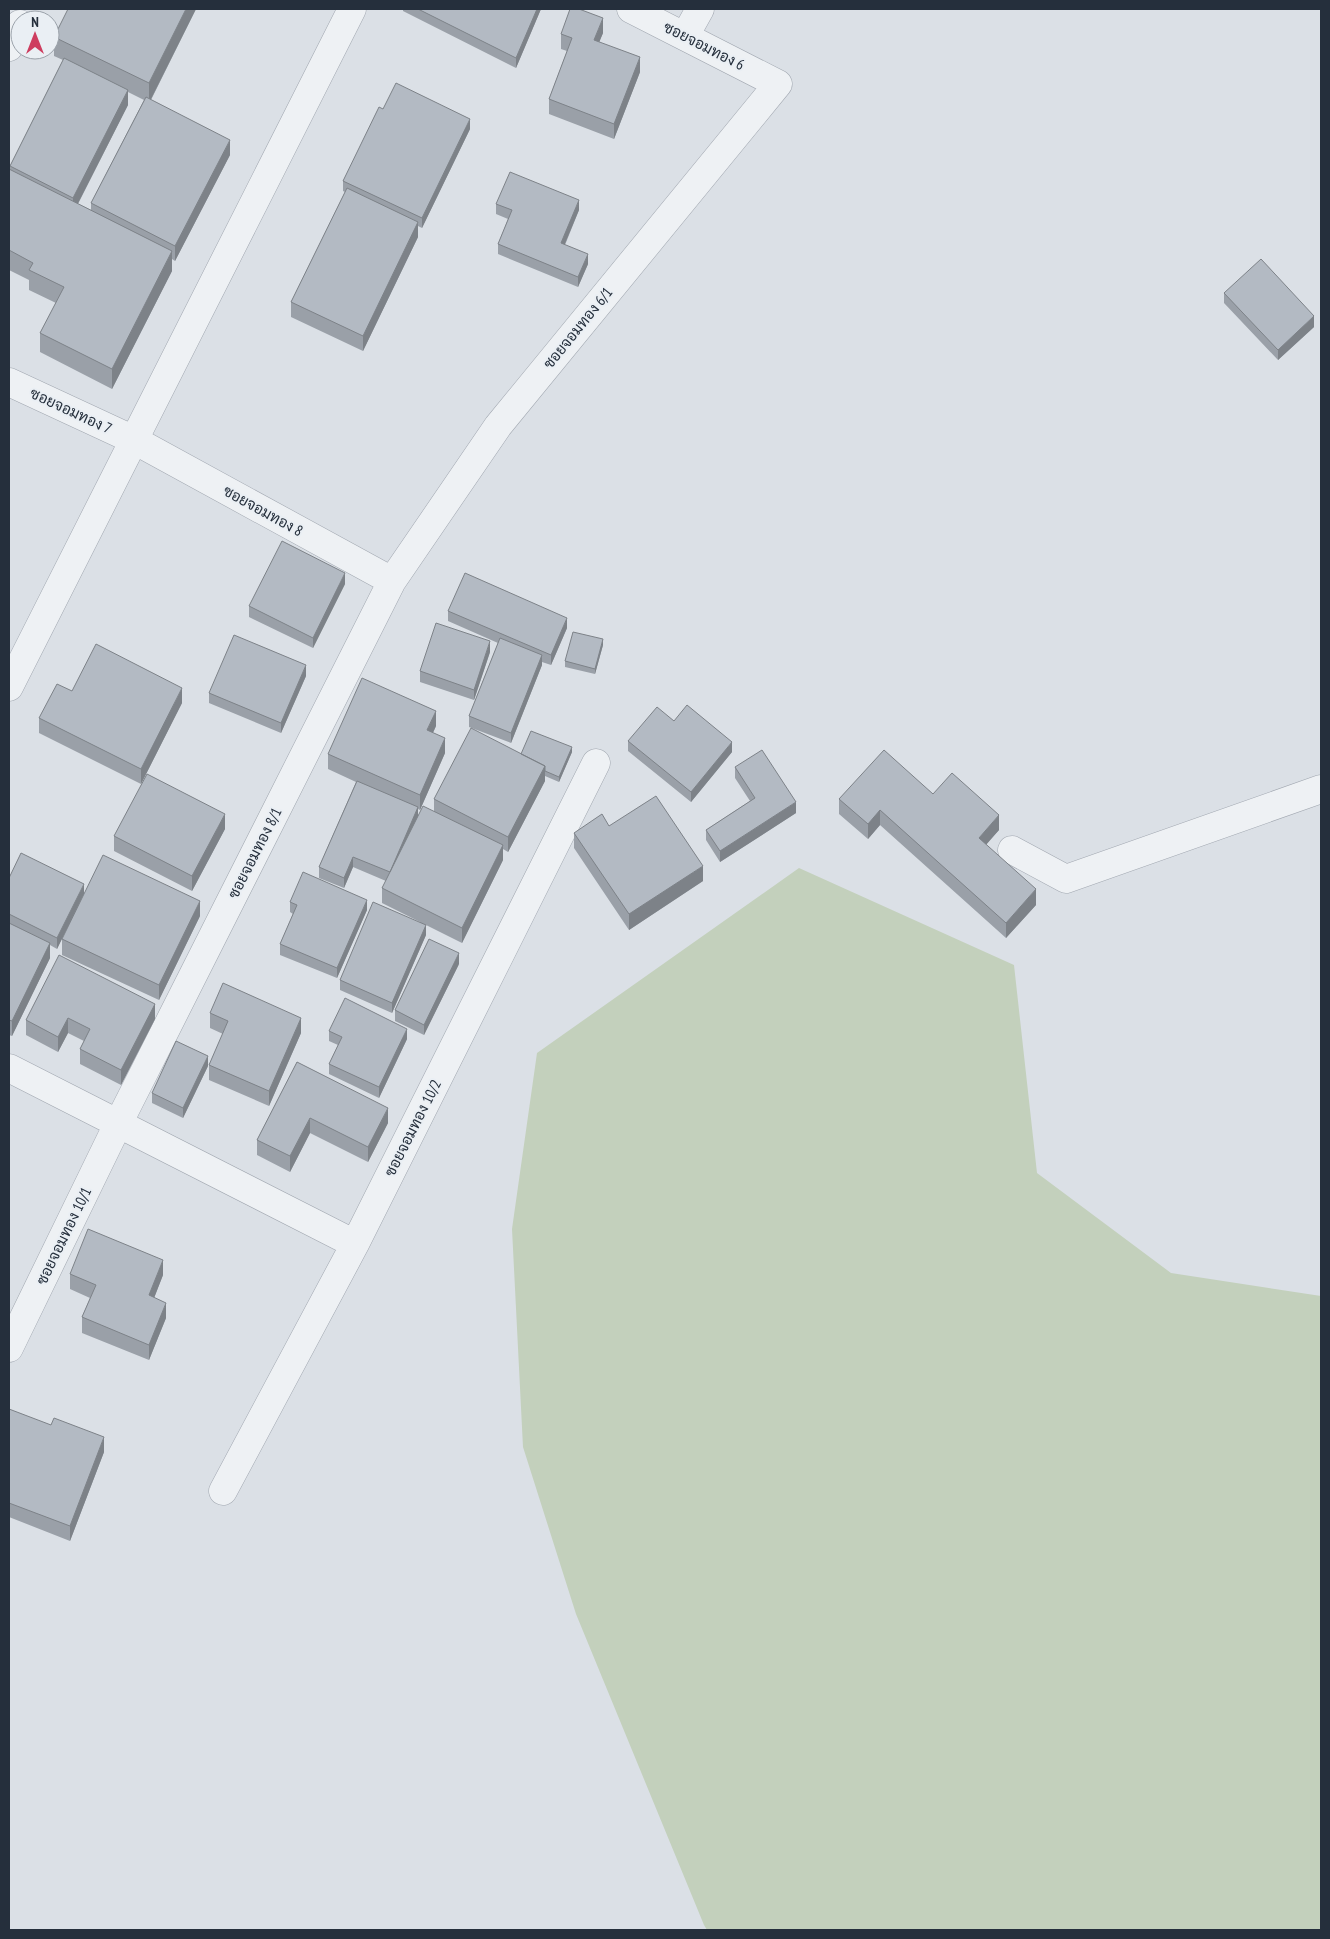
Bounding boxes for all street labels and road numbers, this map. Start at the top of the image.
street label: ซอยจอมทอง 6 [661,17,748,74]
street label: ซอยจอมทอง 6/1 [539,283,616,372]
street label: ซอยจอมทอง 7 [27,383,115,438]
street label: ซอยจอมทอง 8 [220,481,307,540]
street label: ซอยจอมทอง 8/1 [223,804,286,901]
street label: ซอยจอมทอง 10/2 [380,1076,445,1179]
street label: ซอยจอมทอง 10/1 [32,1184,95,1288]

